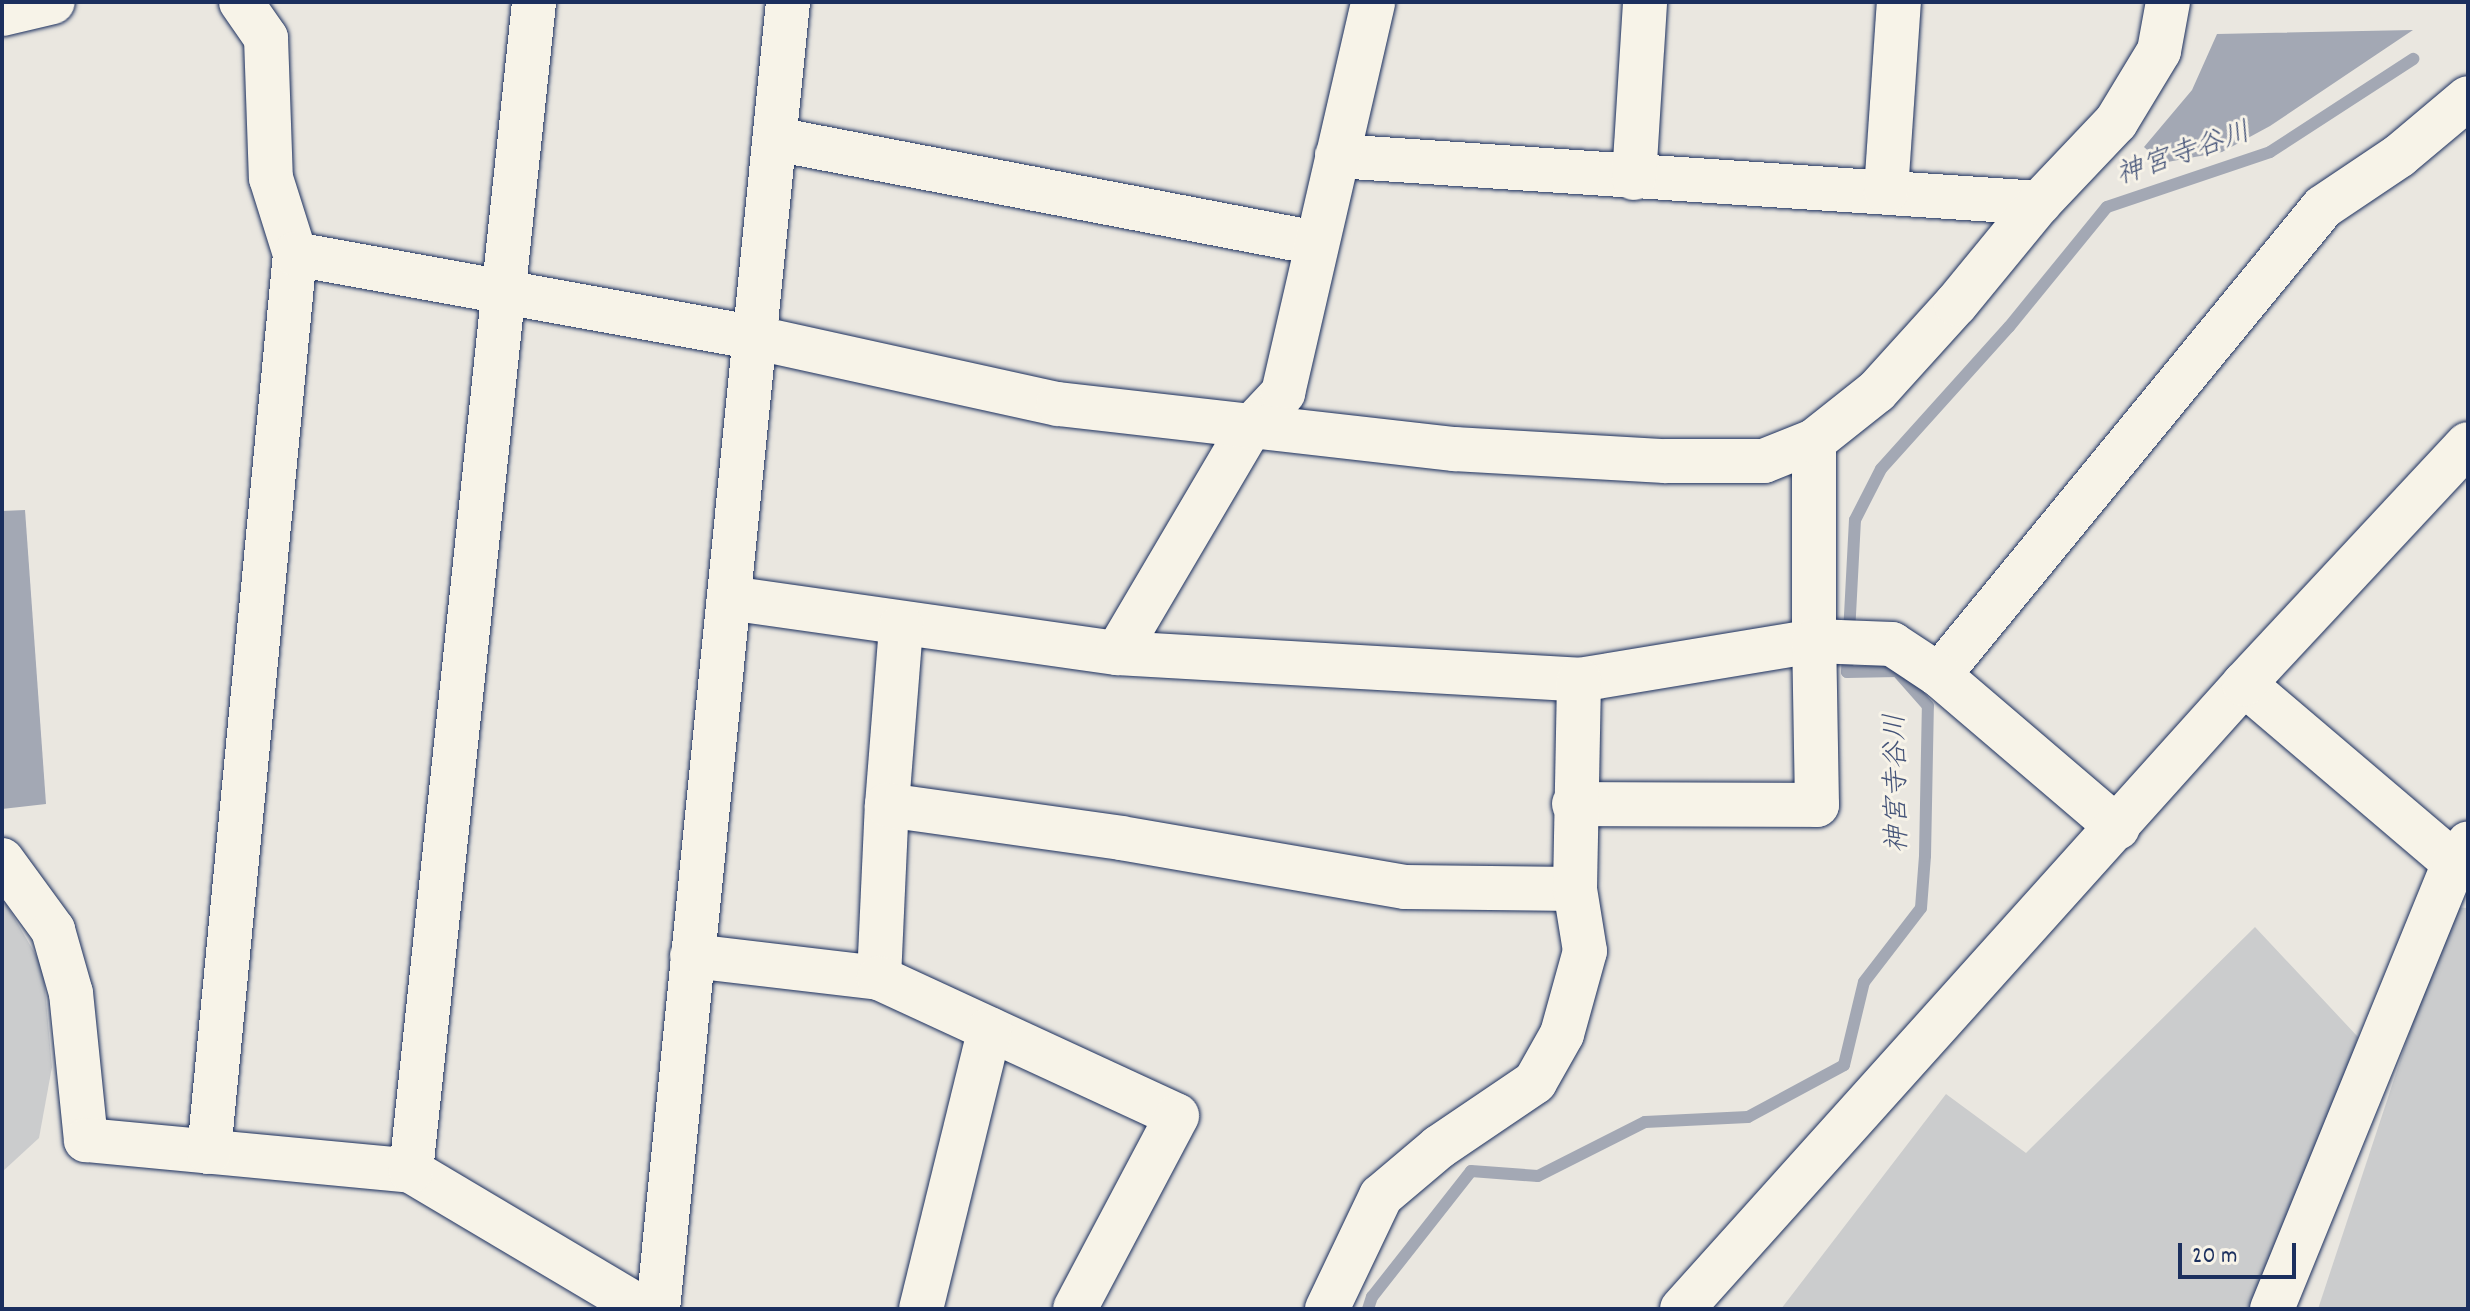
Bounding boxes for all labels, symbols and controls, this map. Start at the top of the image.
water label: 神宮寺谷川 [2112,117,2256,195]
water label: 神宮寺谷川 [1881,713,1917,853]
scale bar [2182,1227,2300,1277]
text: 20 m [2192,1240,2238,1274]

